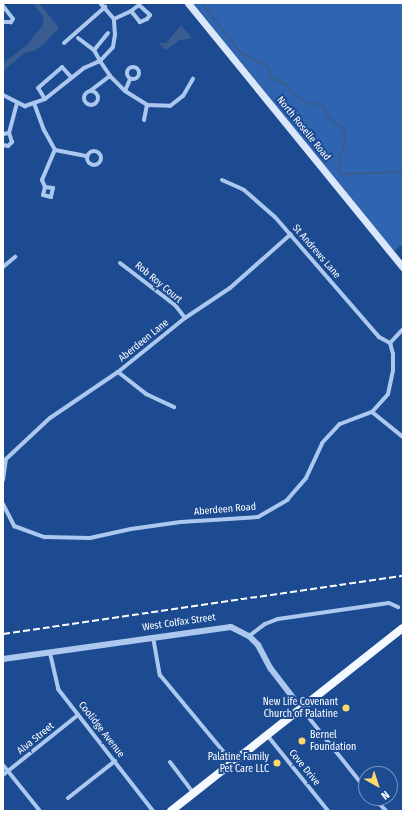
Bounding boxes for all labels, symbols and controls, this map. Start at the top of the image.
street label: North Roselle Road [274,95,332,163]
street label: St Andrews Lane [289,223,343,281]
street label: Rob Roy Court [132,260,184,306]
street label: Aberdeen Lane [116,317,172,365]
street label: Aberdeen Road [193,501,257,519]
street label: West Colfax Street [141,612,217,634]
place label: New Life Covenant Church of Palatine [263,696,338,720]
street label: Coolidge Avenue [75,700,127,760]
marker: New Life Covenant Church of Palatine [341,703,351,713]
street label: Alva Street [15,721,57,757]
place label: Bernel Foundation [310,729,356,752]
marker: Bernel Foundation [297,736,307,746]
street label: Cove Drive [286,748,322,788]
place label: Palatine Family Pet Care LLC [208,751,269,774]
marker: Palatine Family Pet Care LLC [272,758,282,768]
north arrow [358,766,398,806]
text: N [379,788,392,802]

